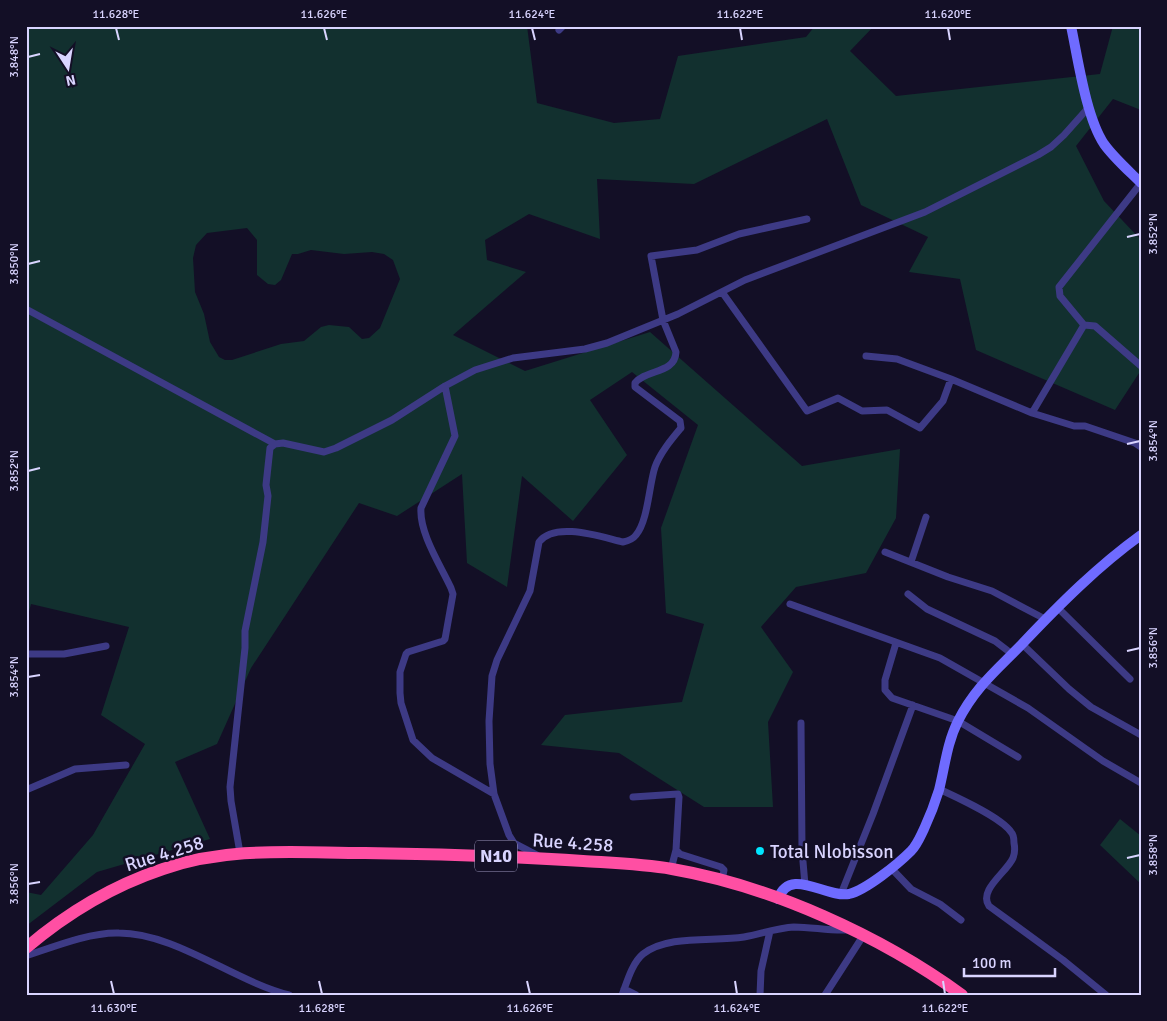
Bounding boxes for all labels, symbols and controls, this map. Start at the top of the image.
text: 11.628°E [93,7,140,22]
text: 11.626°E [301,7,348,22]
text: 11.624°E [509,7,556,22]
text: 11.622°E [717,7,764,22]
text: 11.620°E [925,7,972,22]
text: 3.848°N [7,36,22,78]
north arrow [42,42,92,92]
text: N [64,71,77,90]
text: 3.852°N [1146,213,1161,255]
text: 3.850°N [7,243,22,285]
text: 3.854°N [1146,420,1161,462]
text: 3.852°N [7,450,22,492]
text: 3.856°N [1146,627,1161,669]
text: 3.854°N [7,656,22,698]
street label: Rue 4.258 [532,828,614,858]
street label: Rue 4.258 [122,831,207,877]
text: 3.858°N [1146,834,1161,876]
road number: N10 [475,840,517,871]
place label: Total Nlobisson [770,840,894,864]
marker: Total Nlobisson [754,845,766,857]
text: 3.856°N [7,863,22,905]
scale bar [964,946,1056,978]
text: 100 m [972,954,1012,972]
text: 11.630°E [91,1001,138,1016]
text: 11.628°E [299,1001,346,1016]
text: 11.626°E [507,1001,554,1016]
text: 11.624°E [714,1001,761,1016]
text: 11.622°E [922,1001,969,1016]

